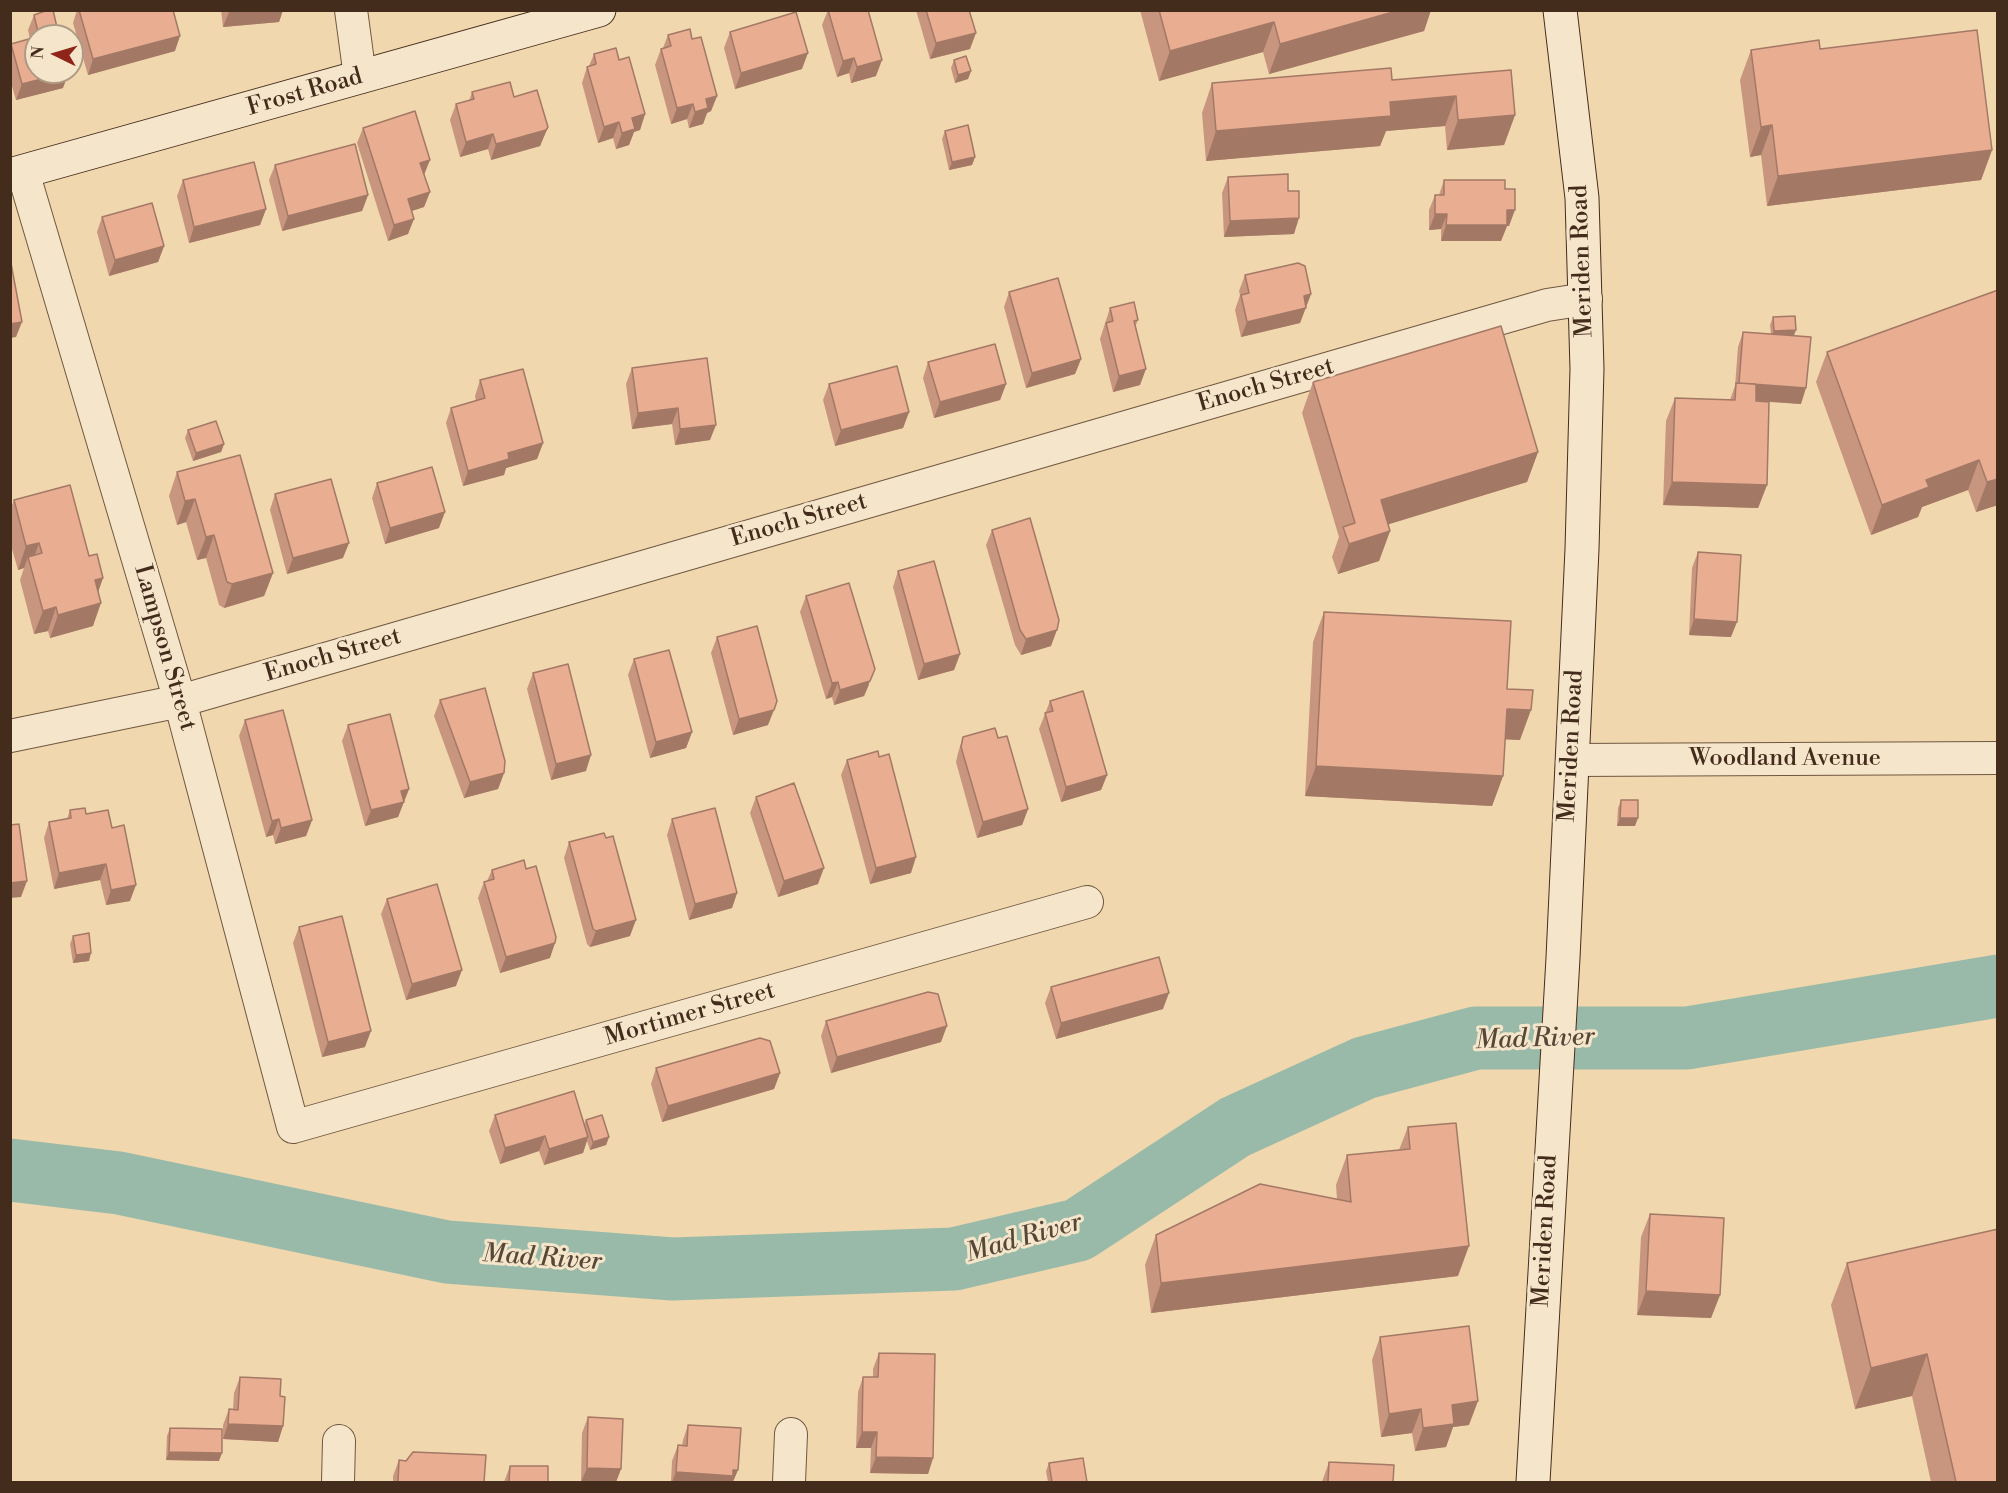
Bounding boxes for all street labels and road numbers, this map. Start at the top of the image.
street label: Frost Road [244,63,366,123]
street label: Meriden Road [1566,184,1600,338]
street label: Enoch Street [1194,353,1338,419]
street label: Enoch Street [727,488,871,554]
street label: Lampson Street [127,562,201,734]
street label: Enoch Street [261,623,405,689]
street label: Meriden Road [1554,669,1590,823]
street label: Woodland Avenue [1689,745,1881,773]
street label: Mortimer Street [602,977,778,1053]
street label: Meriden Road [1528,1154,1564,1308]

